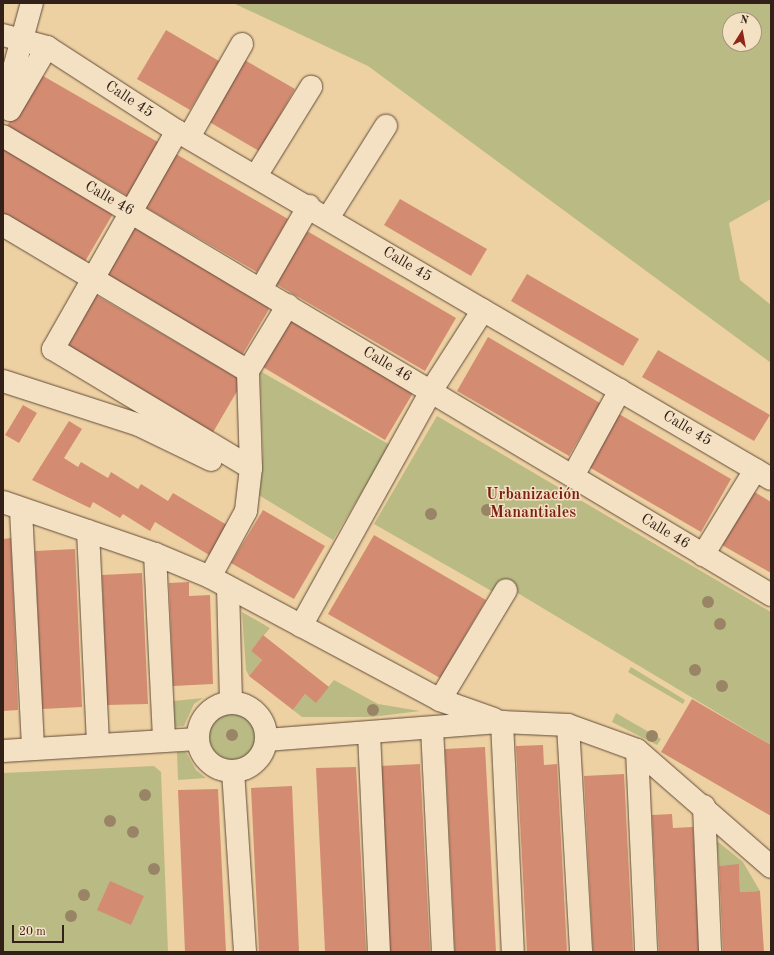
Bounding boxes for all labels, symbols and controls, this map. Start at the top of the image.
north arrow [722,12,762,52]
text: N [739,15,749,27]
street label: Calle 45 [101,78,157,122]
street label: Calle 46 [81,178,137,220]
street label: Calle 45 [379,243,435,287]
street label: Calle 46 [359,343,415,387]
street label: Calle 45 [659,407,715,451]
district label: Urbanización Manantiales [486,485,580,523]
street label: Calle 46 [637,510,693,554]
scale bar [14,917,66,943]
text: 20 m [19,926,46,938]

